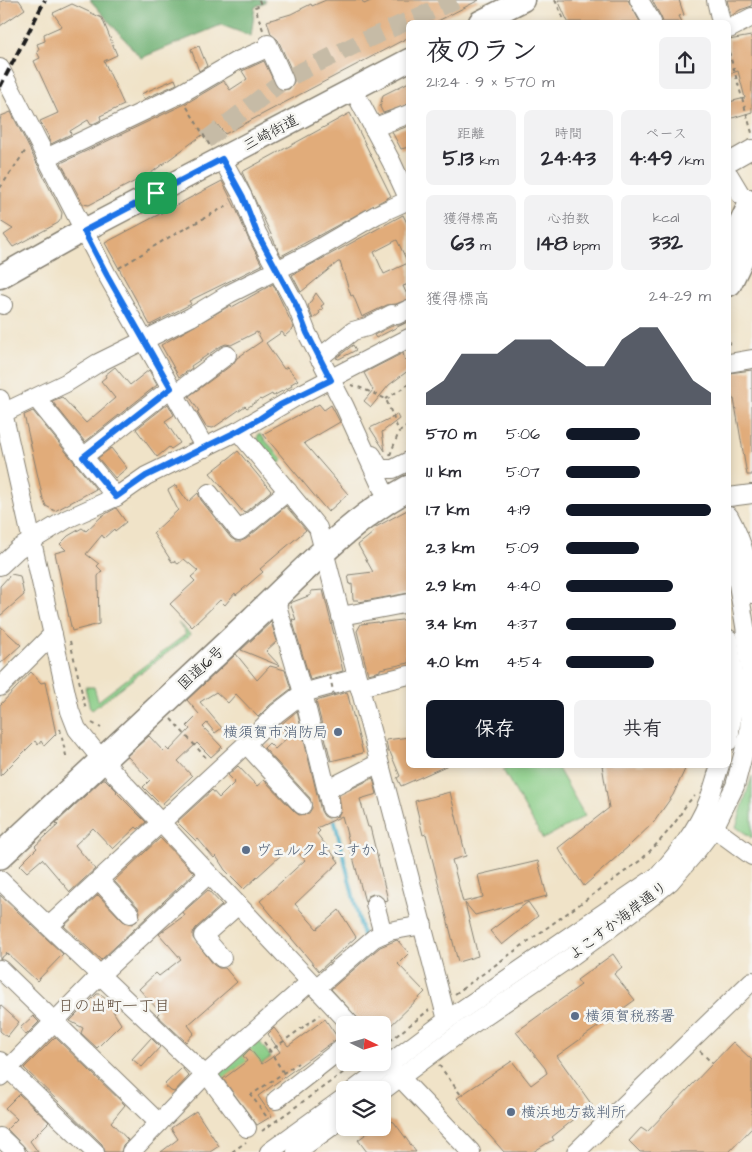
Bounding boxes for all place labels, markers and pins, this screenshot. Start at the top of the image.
pin [135,172,177,214]
place label: 横須賀市消防局 [223,722,328,743]
marker: 横須賀市消防局 [332,726,344,738]
place label: ヴェルクよこすか [256,840,376,861]
marker: ヴェルクよこすか [240,844,252,856]
place label: 横須賀税務署 [585,1006,675,1027]
marker: 横須賀税務署 [569,1010,581,1022]
place label: 横浜地方裁判所 [521,1102,626,1123]
marker: 横浜地方裁判所 [505,1106,517,1118]

